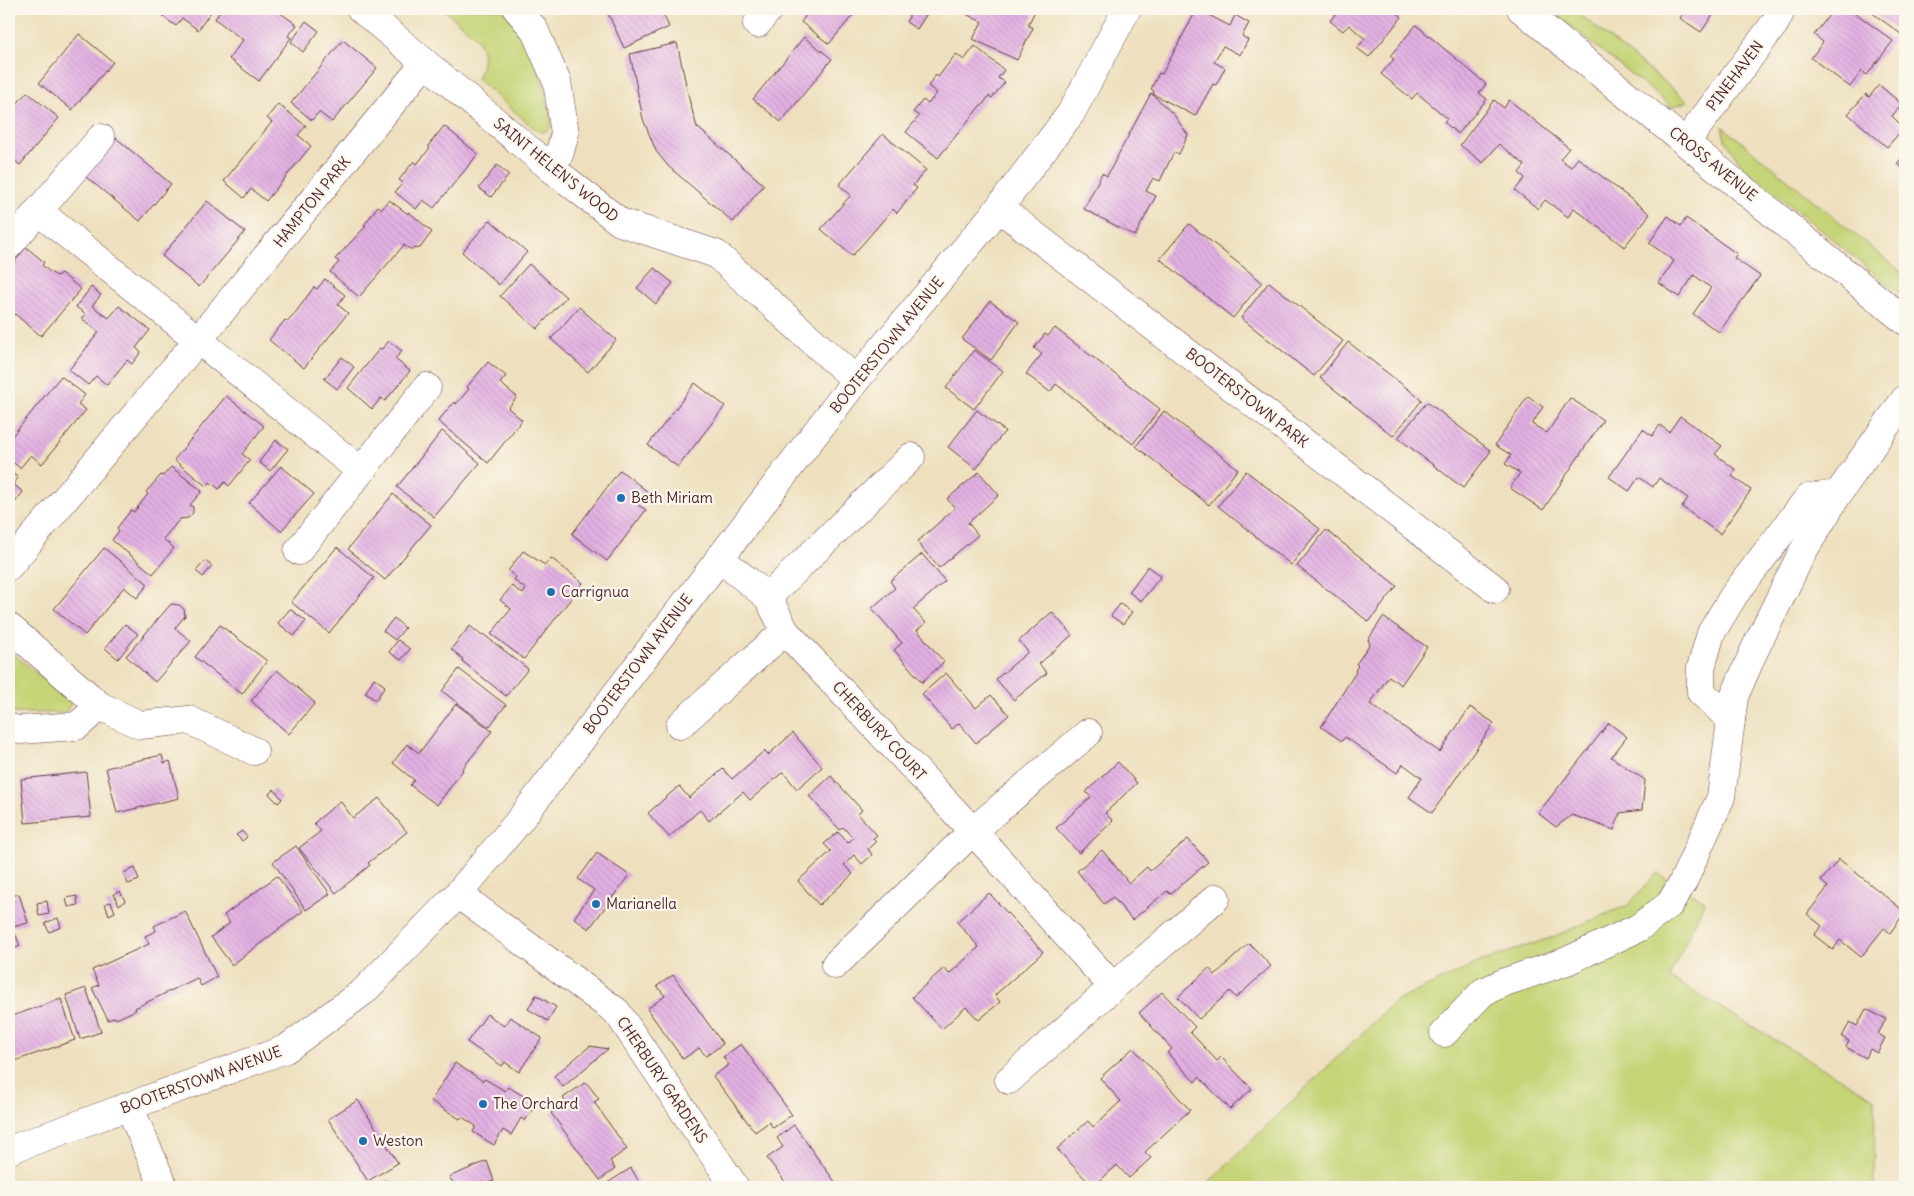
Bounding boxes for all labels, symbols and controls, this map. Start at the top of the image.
street label: PINEHAVEN [1702,37,1767,115]
street label: SAINT HELEN'S WOOD [490,113,623,226]
street label: CROSS AVENUE [1665,122,1761,205]
street label: HAMPTON PARK [269,152,355,251]
street label: BOOTERSTOWN AVENUE [826,272,948,417]
street label: BOOTERSTOWN PARK [1182,344,1313,452]
place label: Beth Miriam [631,488,713,507]
marker: Beth Miriam [615,492,627,504]
place label: Carrignua [561,582,630,601]
marker: Carrignua [545,586,557,598]
street label: BOOTERSTOWN AVENUE [579,590,697,737]
street label: CHERBURY COURT [829,677,930,784]
place label: Marianella [606,894,677,913]
marker: Marianella [590,898,602,910]
street label: CHERBURY GARDENS [613,1013,712,1147]
street label: BOOTERSTOWN AVENUE [117,1041,284,1118]
place label: The Orchard [493,1094,579,1113]
marker: The Orchard [477,1098,489,1110]
place label: Weston [373,1131,423,1150]
marker: Weston [357,1135,369,1147]

